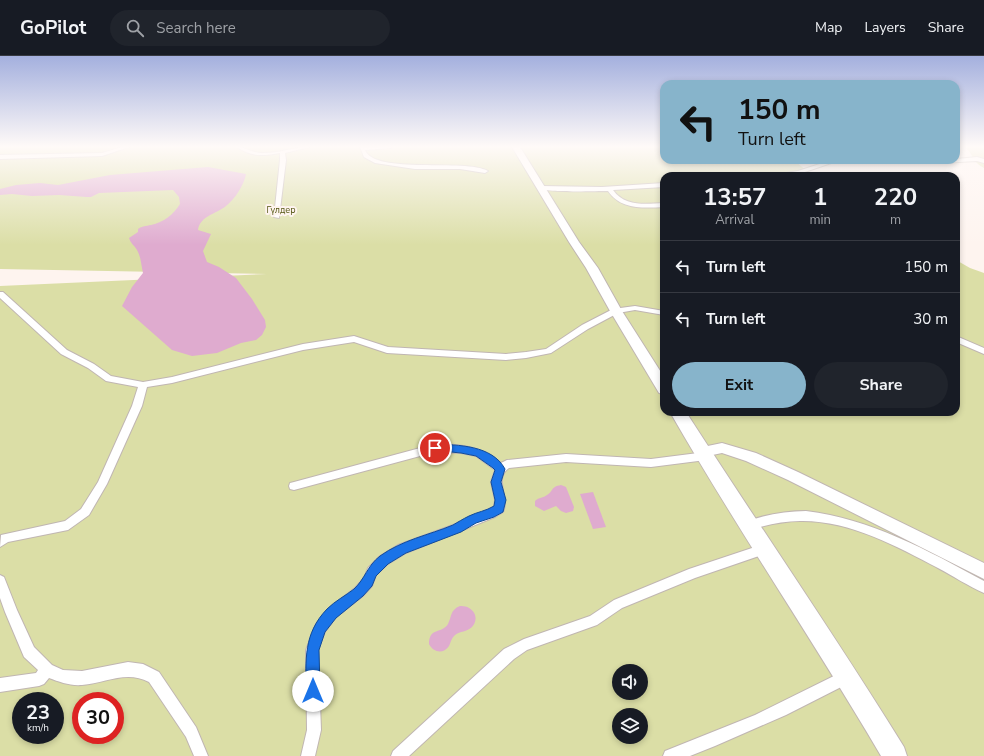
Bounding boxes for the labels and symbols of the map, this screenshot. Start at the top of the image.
park label: Гүлдер [266,204,296,216]
pin [418,431,452,465]
position arrow [292,670,334,712]
speed limit sign: 30 [72,692,124,744]

